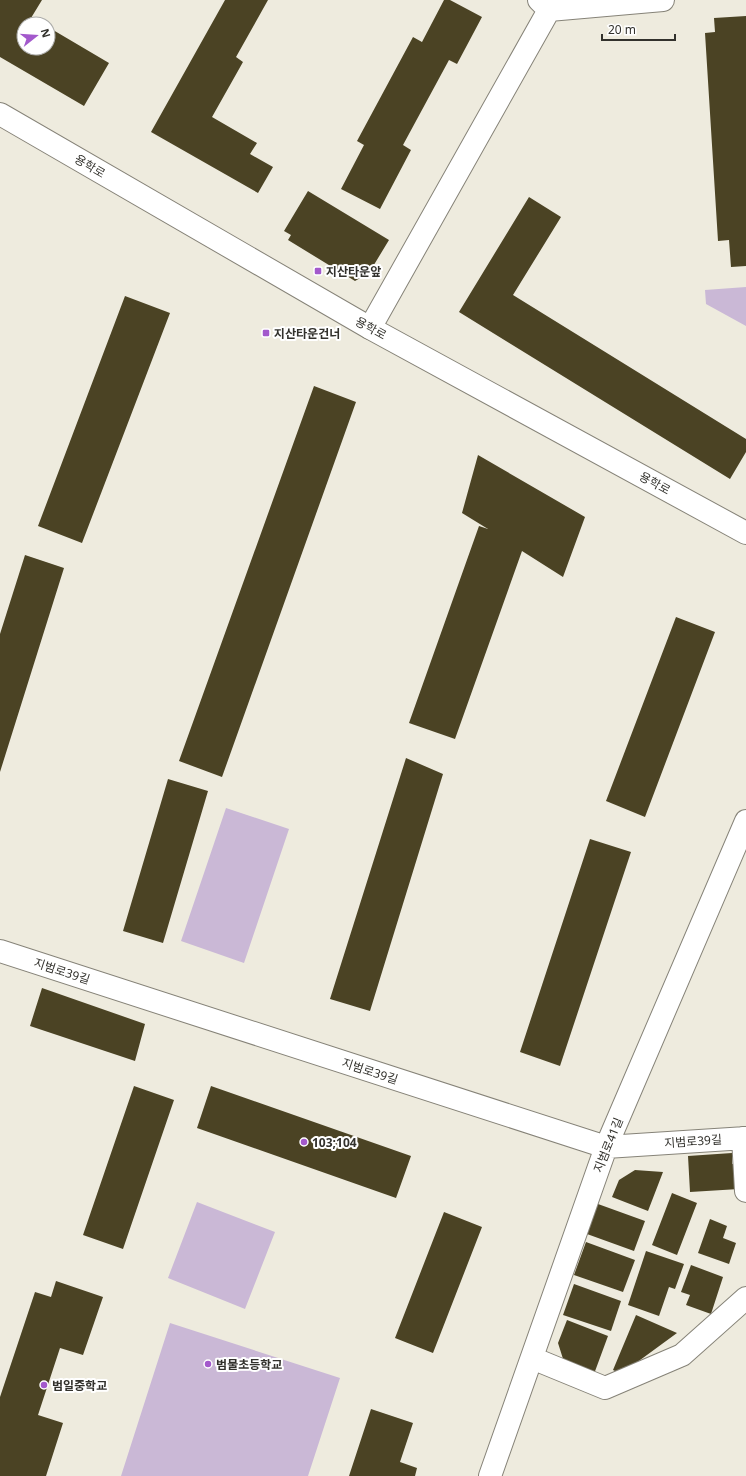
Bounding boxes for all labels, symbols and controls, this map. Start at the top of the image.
north arrow [16,16,56,56]
scale bar [602,16,675,42]
text: 20 m [608,21,636,38]
text: N [38,26,55,39]
street label: 용학로 [71,150,109,182]
place label: 지산타운앞 [326,263,381,280]
marker: 지산타운앞 [313,266,323,276]
street label: 용학로 [352,313,390,343]
place label: 지산타운건너 [274,325,340,342]
marker: 지산타운건너 [261,328,271,338]
street label: 용학로 [636,468,674,498]
street label: 지범로39길 [32,954,92,988]
street label: 지범로39길 [340,1054,400,1088]
street label: 지범로41길 [589,1115,627,1175]
street label: 지범로39길 [664,1131,722,1151]
place label: 103;104 [312,1134,357,1151]
marker: 103;104 [299,1137,309,1147]
place label: 범물초등학교 [216,1356,282,1373]
marker: 범물초등학교 [203,1359,213,1369]
place label: 범일중학교 [52,1377,107,1394]
marker: 범일중학교 [39,1380,49,1390]

